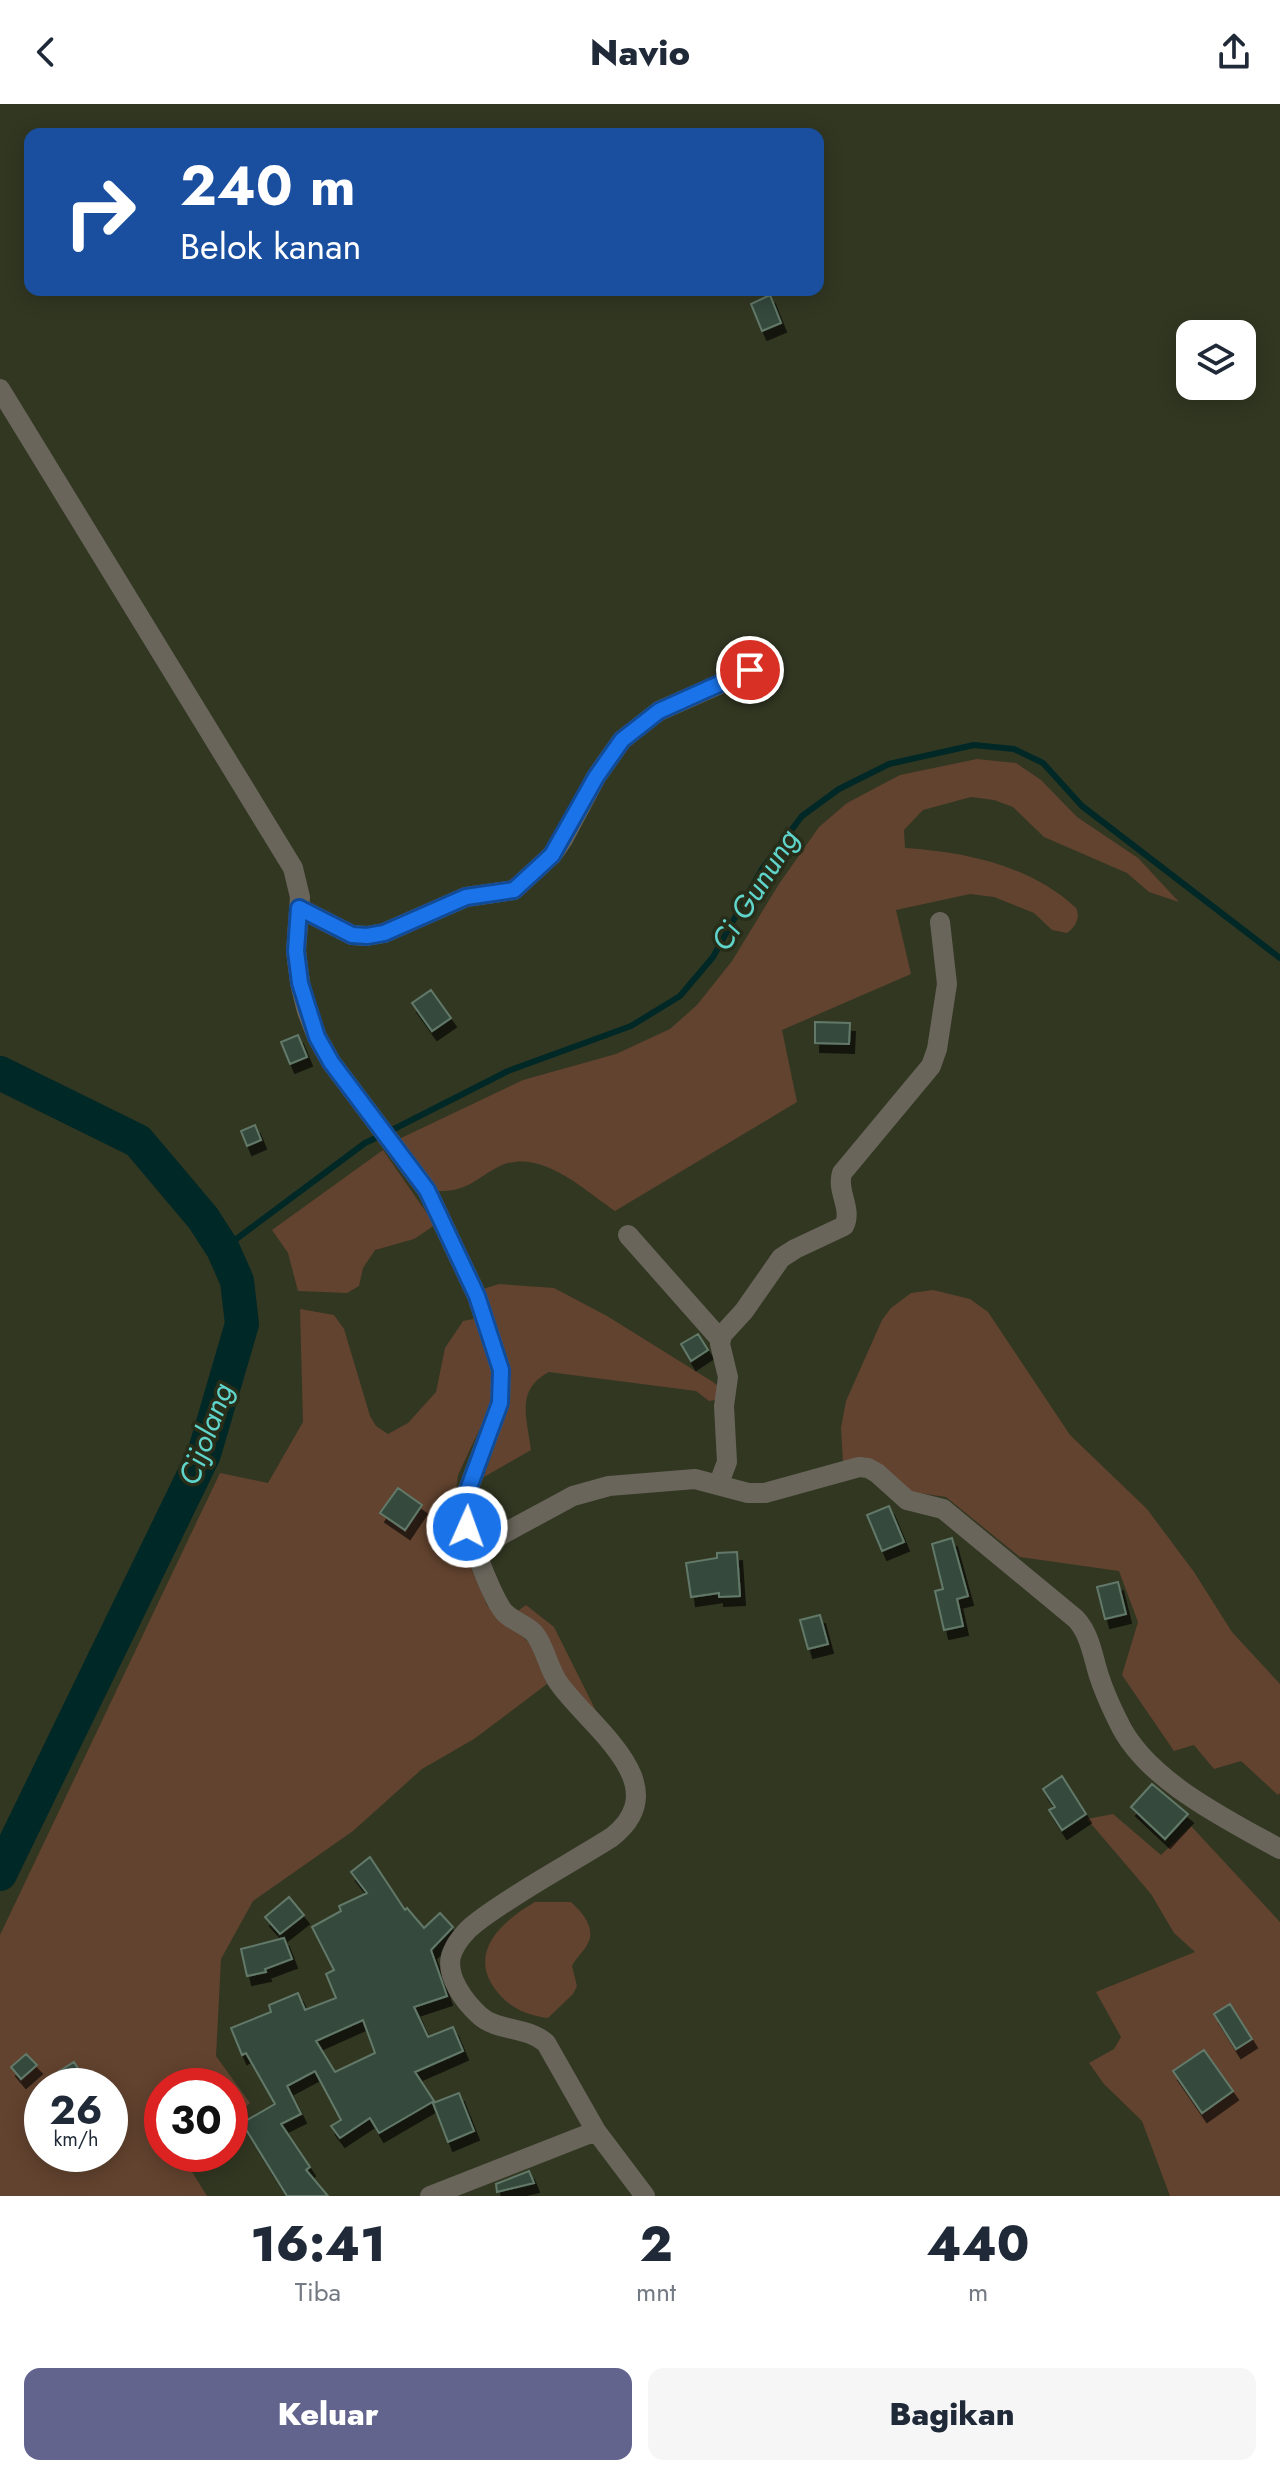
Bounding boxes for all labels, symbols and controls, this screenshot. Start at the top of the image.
text: Navio [590,26,690,78]
icon: back [24,30,68,74]
icon: share [1212,30,1256,74]
text: 240 m [180,145,356,226]
icon: right [48,160,152,264]
text: Belok kanan [180,220,361,272]
map controls [1176,320,1256,400]
button: layers [1176,320,1256,400]
pin [716,636,784,704]
icon: arrive [728,648,772,692]
water label: Ci Gunung [700,820,809,959]
water label: Cijolang [167,1376,244,1491]
position arrow [425,1485,509,1569]
speed limit sign: 30 [144,2068,248,2172]
text: 26 [50,2081,103,2139]
text: km/h [53,2125,99,2154]
text: 16:41 [250,2210,385,2279]
text: 2 [640,2210,672,2279]
text: 440 [927,2210,1030,2279]
text: Tiba [295,2273,341,2311]
text: mnt [636,2273,676,2311]
text: m [968,2273,988,2311]
button: Keluar [24,2368,632,2460]
button: Bagikan [648,2368,1256,2460]

